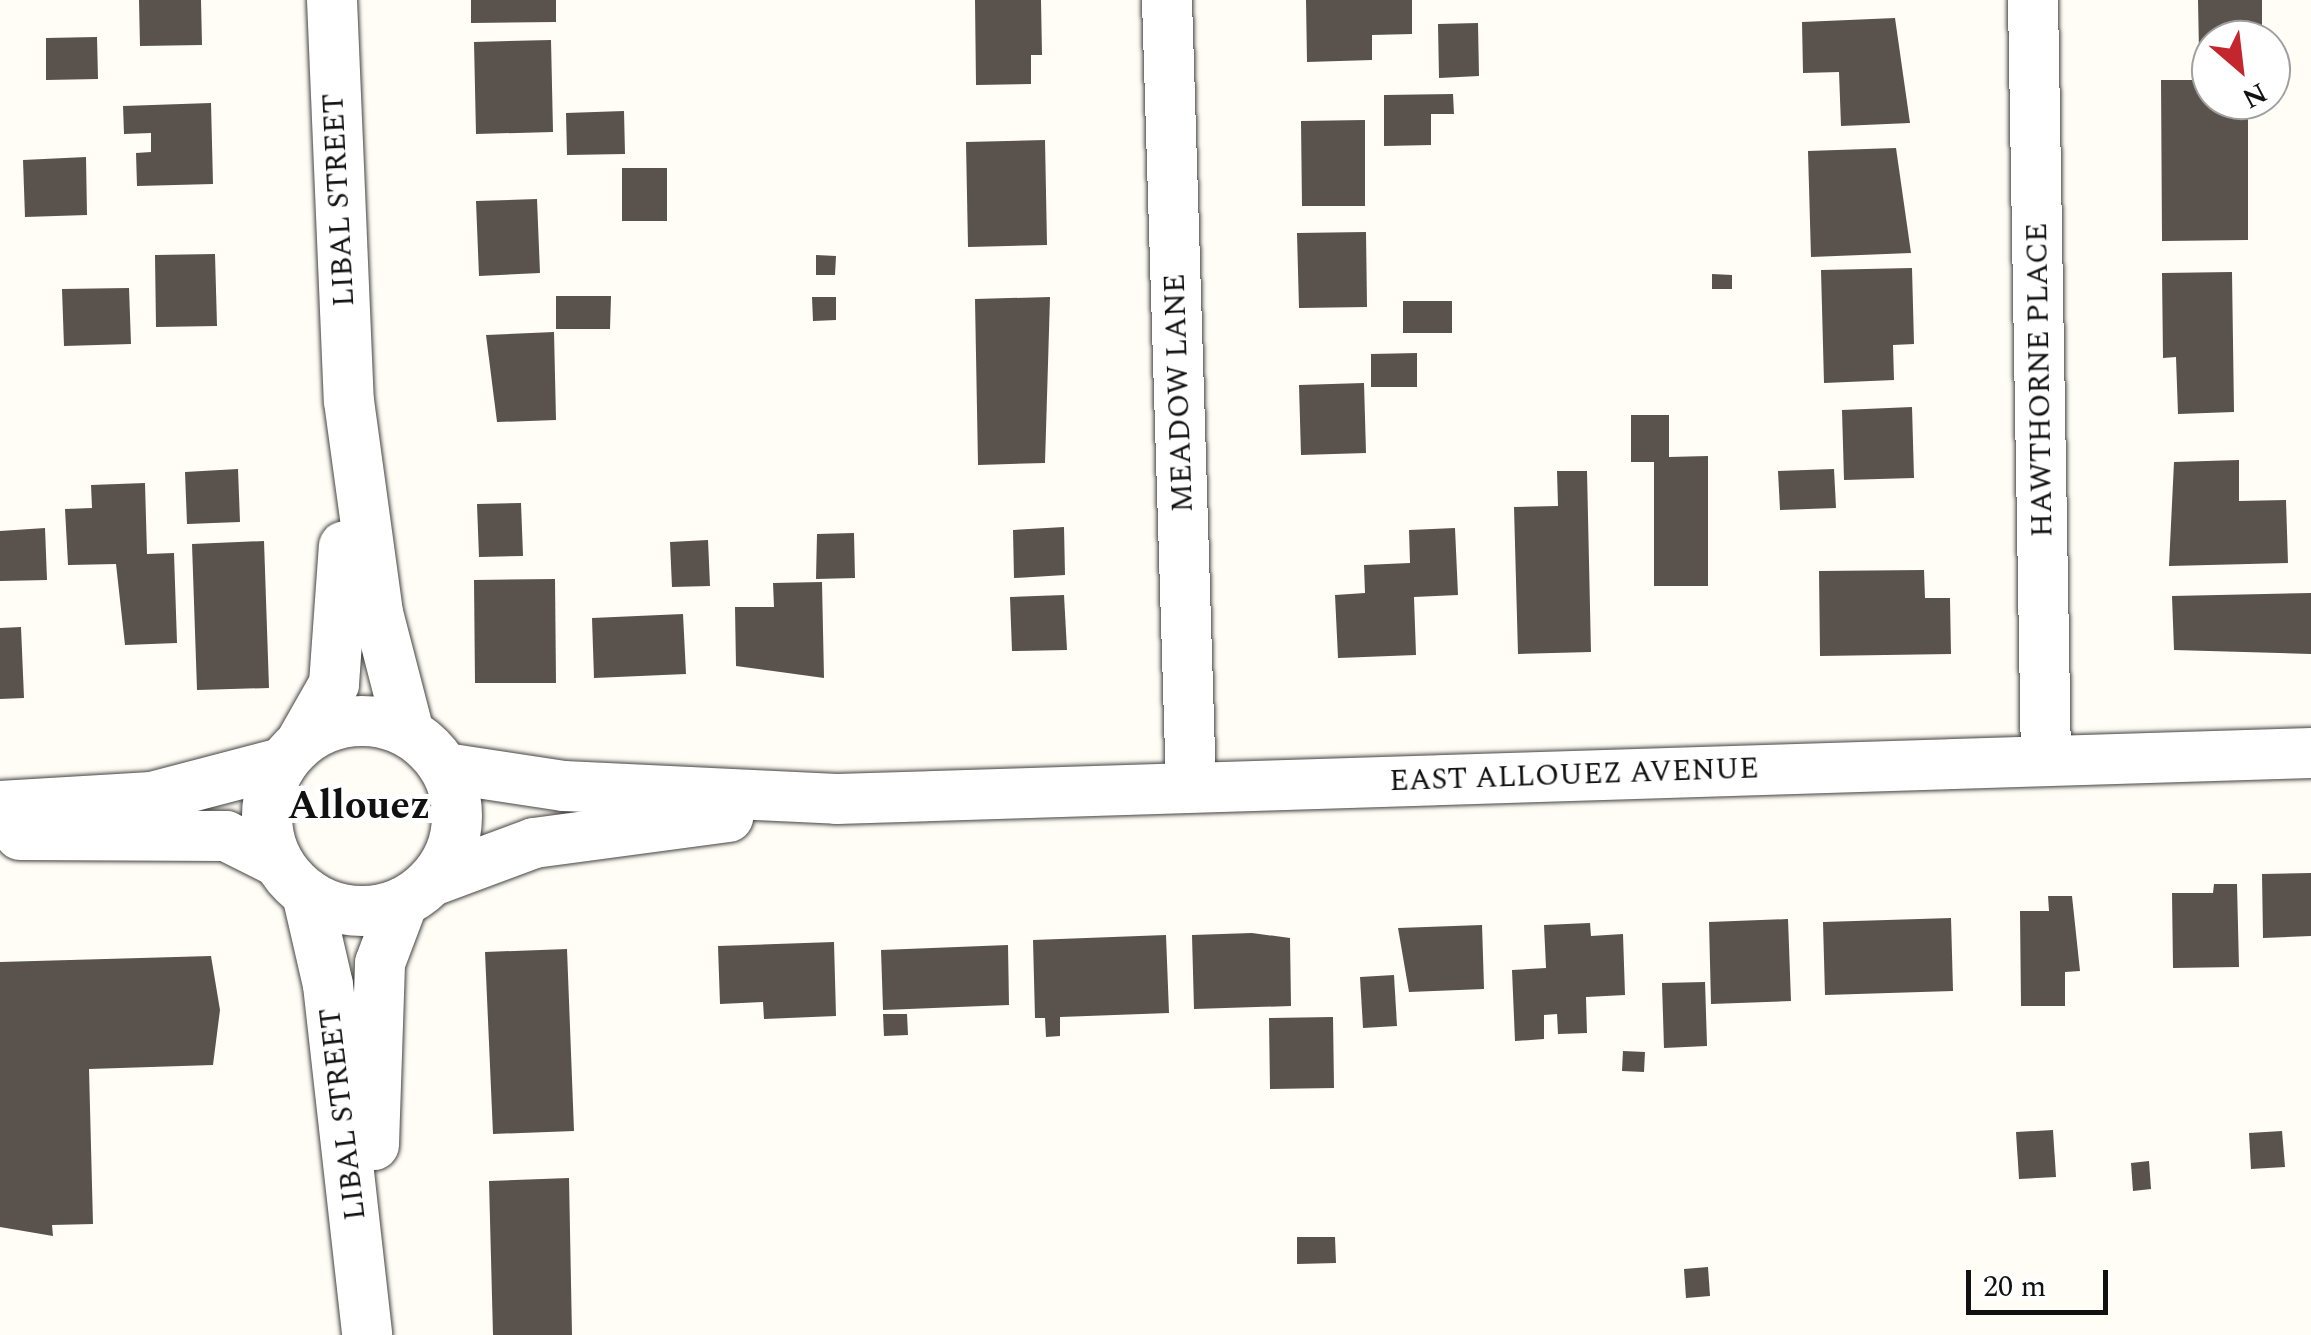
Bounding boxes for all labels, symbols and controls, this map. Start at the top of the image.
north arrow [2191,20,2291,120]
text: N [2234,71,2275,120]
street label: LIBAL STREET [315,92,363,308]
street label: HAWTHORNE PLACE [2019,222,2061,538]
street label: MEADOW LANE [1157,273,1201,513]
street label: EAST ALLOUEZ AVENUE [1389,751,1759,799]
district label: Allouez [288,783,430,831]
street label: LIBAL STREET [312,1006,374,1222]
scale bar [1971,1250,2114,1312]
text: 20 m [1983,1264,2046,1310]

